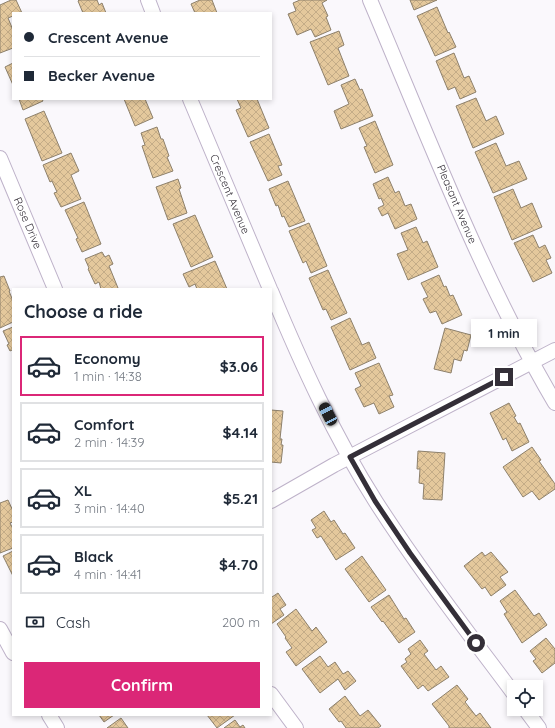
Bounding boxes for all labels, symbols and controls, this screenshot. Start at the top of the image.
text: Crescent Avenue [48,28,169,47]
text: Becker Avenue [48,66,155,85]
street label: Crescent Avenue [207,152,253,236]
street label: Pleasant Avenue [434,162,480,246]
street label: Rose Drive [11,195,45,251]
text: Choose a ride [24,300,143,323]
callout: 1 min [471,319,537,347]
text: 1 min [488,325,520,341]
icon: car [26,348,62,384]
text: Economy [74,349,141,368]
text: $3.06 [220,357,258,376]
text: 1 min · 14:38 [74,368,142,384]
route end [495,368,513,386]
car [317,401,339,427]
icon: car [26,414,62,450]
text: Comfort [74,415,135,434]
text: $4.14 [223,423,258,442]
text: 2 min · 14:39 [74,434,145,450]
icon: car [26,480,62,516]
text: XL [74,481,92,500]
text: $5.21 [223,489,258,508]
text: 3 min · 14:40 [74,500,145,516]
icon: car [26,546,62,582]
text: Black [74,547,114,566]
text: $4.70 [219,555,258,574]
text: 4 min · 14:41 [74,566,142,582]
icon: cash [24,611,46,633]
text: Cash [56,613,90,632]
text: 200 m [222,614,260,630]
route start [467,634,485,652]
button: Confirm [24,662,260,708]
map controls [507,680,543,716]
button: locate [507,680,543,716]

